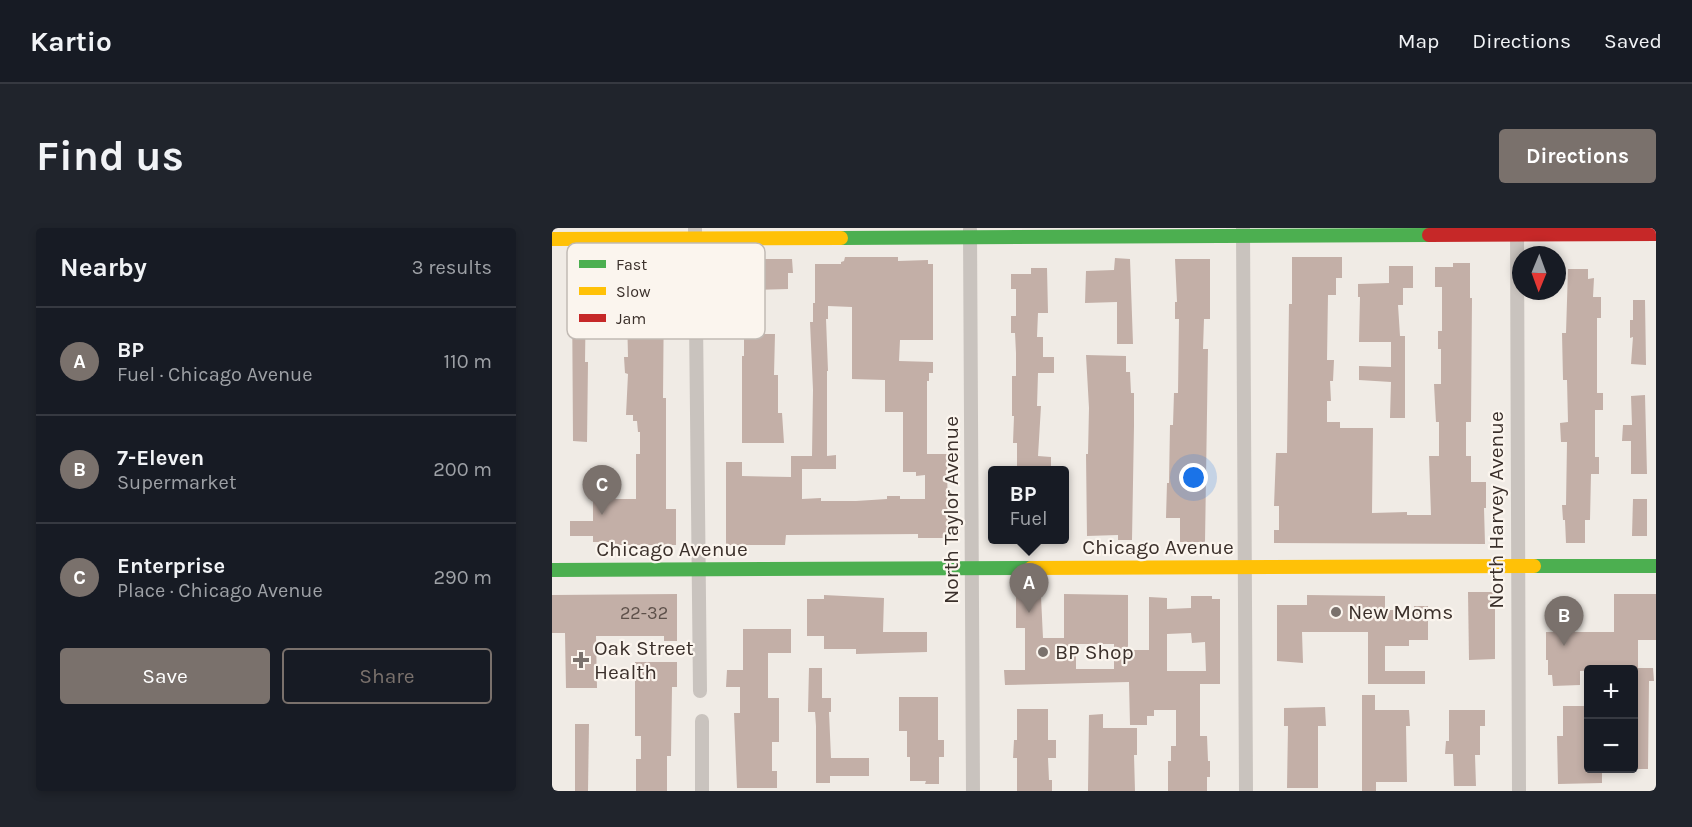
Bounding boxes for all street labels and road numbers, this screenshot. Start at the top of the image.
street label: North Harvey Avenue [1484,411,1508,609]
street label: North Taylor Avenue [939,416,963,604]
street label: Chicago Avenue [1082,535,1234,559]
street label: Chicago Avenue [596,537,748,561]

